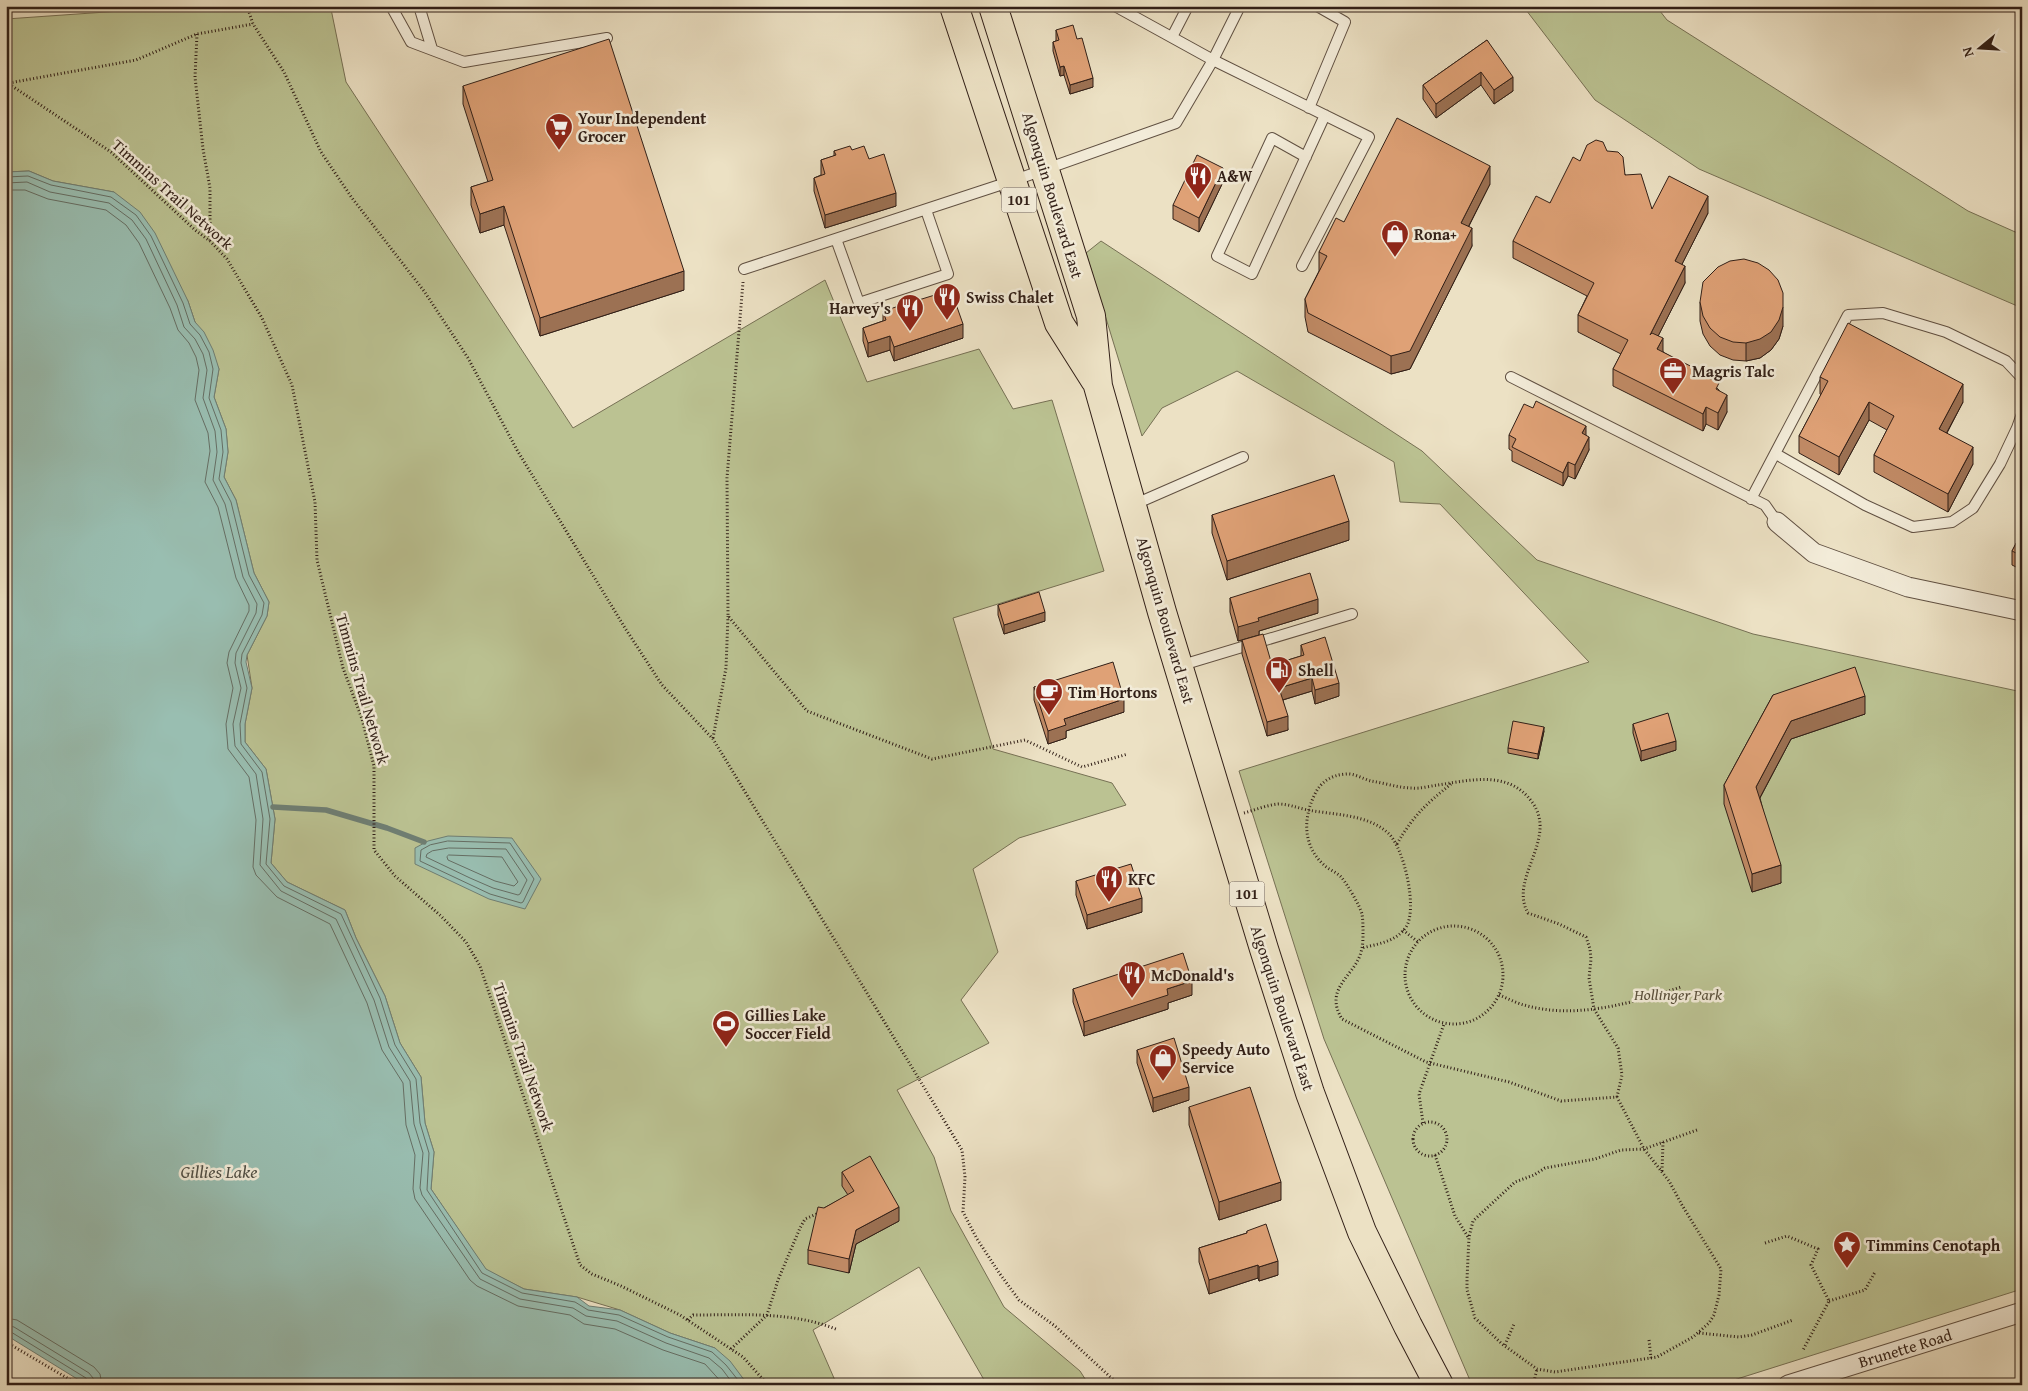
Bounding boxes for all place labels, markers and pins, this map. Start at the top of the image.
place label: Your Independent Grocer [578,106,706,148]
supermarket icon: Your Independent Grocer [544,112,574,151]
restaurant icon: A&W [1183,161,1213,200]
place label: A&W [1217,164,1252,188]
shop icon: Rona+ [1380,219,1410,258]
place label: Rona+ [1414,222,1457,246]
restaurant icon: Swiss Chalet [932,282,962,321]
place label: Swiss Chalet [966,285,1054,309]
restaurant icon: Harvey's [895,293,925,332]
place label: Harvey's [829,296,891,320]
office icon: Magris Talc [1658,356,1688,395]
place label: Magris Talc [1692,359,1775,383]
fuel station icon: Shell [1264,655,1294,694]
place label: Shell [1298,658,1334,682]
cafe icon: Tim Hortons [1034,677,1064,716]
place label: Tim Hortons [1068,680,1158,704]
restaurant icon: KFC [1094,864,1124,903]
place label: KFC [1128,867,1155,891]
restaurant icon: McDonald's [1117,960,1147,999]
place label: McDonald's [1151,963,1234,987]
place label: Gillies Lake Soccer Field [745,1003,831,1045]
sports icon: Gillies Lake Soccer Field [711,1009,741,1048]
place label: Speedy Auto Service [1182,1037,1271,1079]
shop icon: Speedy Auto Service [1148,1043,1178,1082]
place icon: Timmins Cenotaph [1832,1230,1862,1269]
place label: Timmins Cenotaph [1866,1233,2001,1257]

